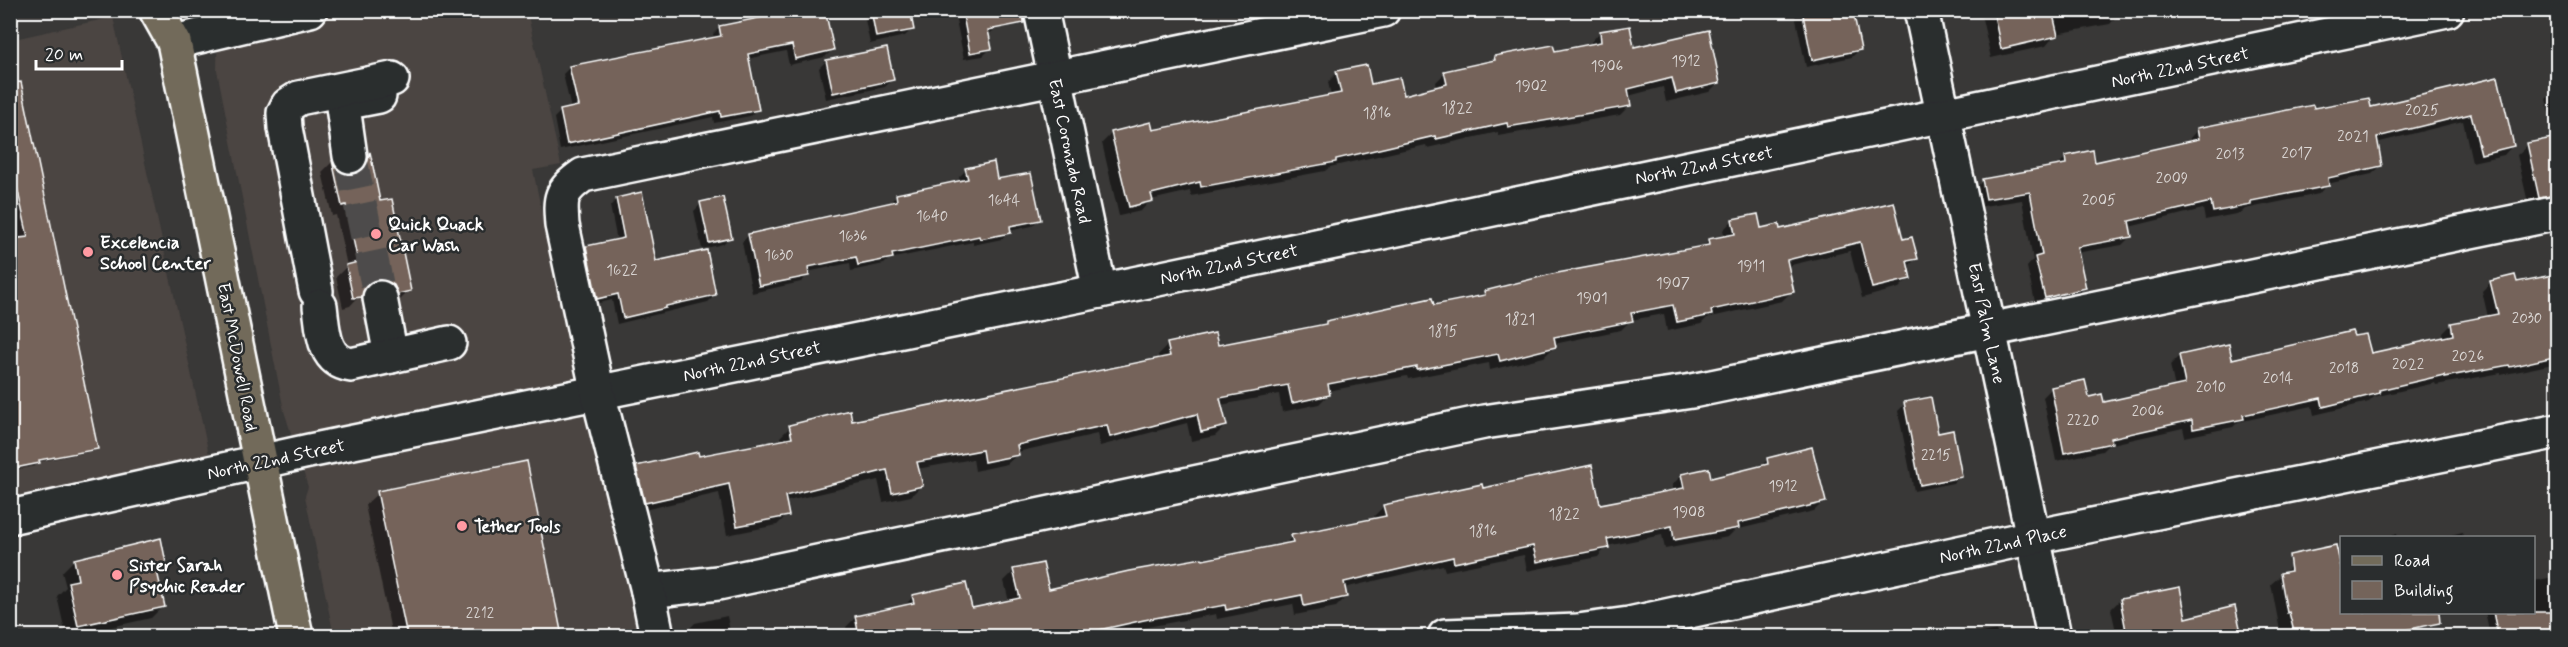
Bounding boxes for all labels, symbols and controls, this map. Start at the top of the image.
scale bar [36,33,122,71]
street label: North 22nd Street [2109,42,2251,94]
text: 20 m [45,43,83,67]
house number: 1912 [1672,52,1700,72]
house number: 1906 [1591,57,1623,77]
street label: East Coronado Road [1042,76,1096,226]
house number: 1902 [1515,77,1547,97]
house number: 1822 [1441,99,1473,119]
house number: 2025 [2405,101,2439,121]
house number: 1816 [1363,104,1392,124]
house number: 2021 [2337,127,2369,147]
street label: North 22nd Street [1633,141,1775,191]
house number: 2017 [2282,144,2312,164]
house number: 2013 [2216,145,2244,165]
house number: 2009 [2156,169,2188,189]
house number: 1644 [988,191,1021,211]
house number: 2005 [2082,191,2116,211]
house number: 1640 [916,207,948,227]
place label: Quick Quack Car Wash [388,213,484,258]
marker: Quick Quack Car Wash [369,227,383,241]
house number: 1636 [839,227,868,247]
place label: Excelencia School Center [100,231,211,276]
street label: North 22nd Street [1158,239,1300,291]
marker: Excelencia School Center [81,245,95,259]
house number: 1630 [764,246,794,266]
house number: 1911 [1737,257,1765,277]
street label: East Palm Lane [1961,260,2011,386]
house number: 1622 [606,261,638,281]
house number: 1907 [1656,274,1690,294]
street label: East McDowell Road [211,281,263,434]
house number: 1901 [1576,289,1608,309]
house number: 2030 [2512,309,2542,329]
house number: 1821 [1505,310,1535,330]
house number: 1815 [1428,322,1458,342]
street label: North 22nd Street [681,336,823,388]
house number: 2026 [2452,347,2485,367]
house number: 2022 [2392,355,2424,375]
house number: 2018 [2329,359,2359,379]
house number: 2014 [2263,369,2294,389]
house number: 2010 [2196,378,2226,398]
house number: 2006 [2132,402,2165,422]
house number: 2220 [2067,411,2099,431]
street label: North 22nd Street [205,434,347,486]
house number: 2215 [1921,446,1951,466]
house number: 1912 [1769,477,1797,497]
house number: 1908 [1672,503,1706,523]
house number: 1822 [1548,505,1580,525]
place label: Tether Tools [474,515,560,539]
marker: Tether Tools [455,519,469,533]
street label: North 22nd Place [1937,520,2069,570]
house number: 1816 [1469,522,1498,542]
legend [2340,536,2535,614]
text: Road [2394,549,2430,573]
place label: Sister Sarah Psychic Reader [129,554,245,599]
marker: Sister Sarah Psychic Reader [110,568,124,582]
text: Building [2394,579,2454,605]
house number: 2212 [466,604,494,624]

